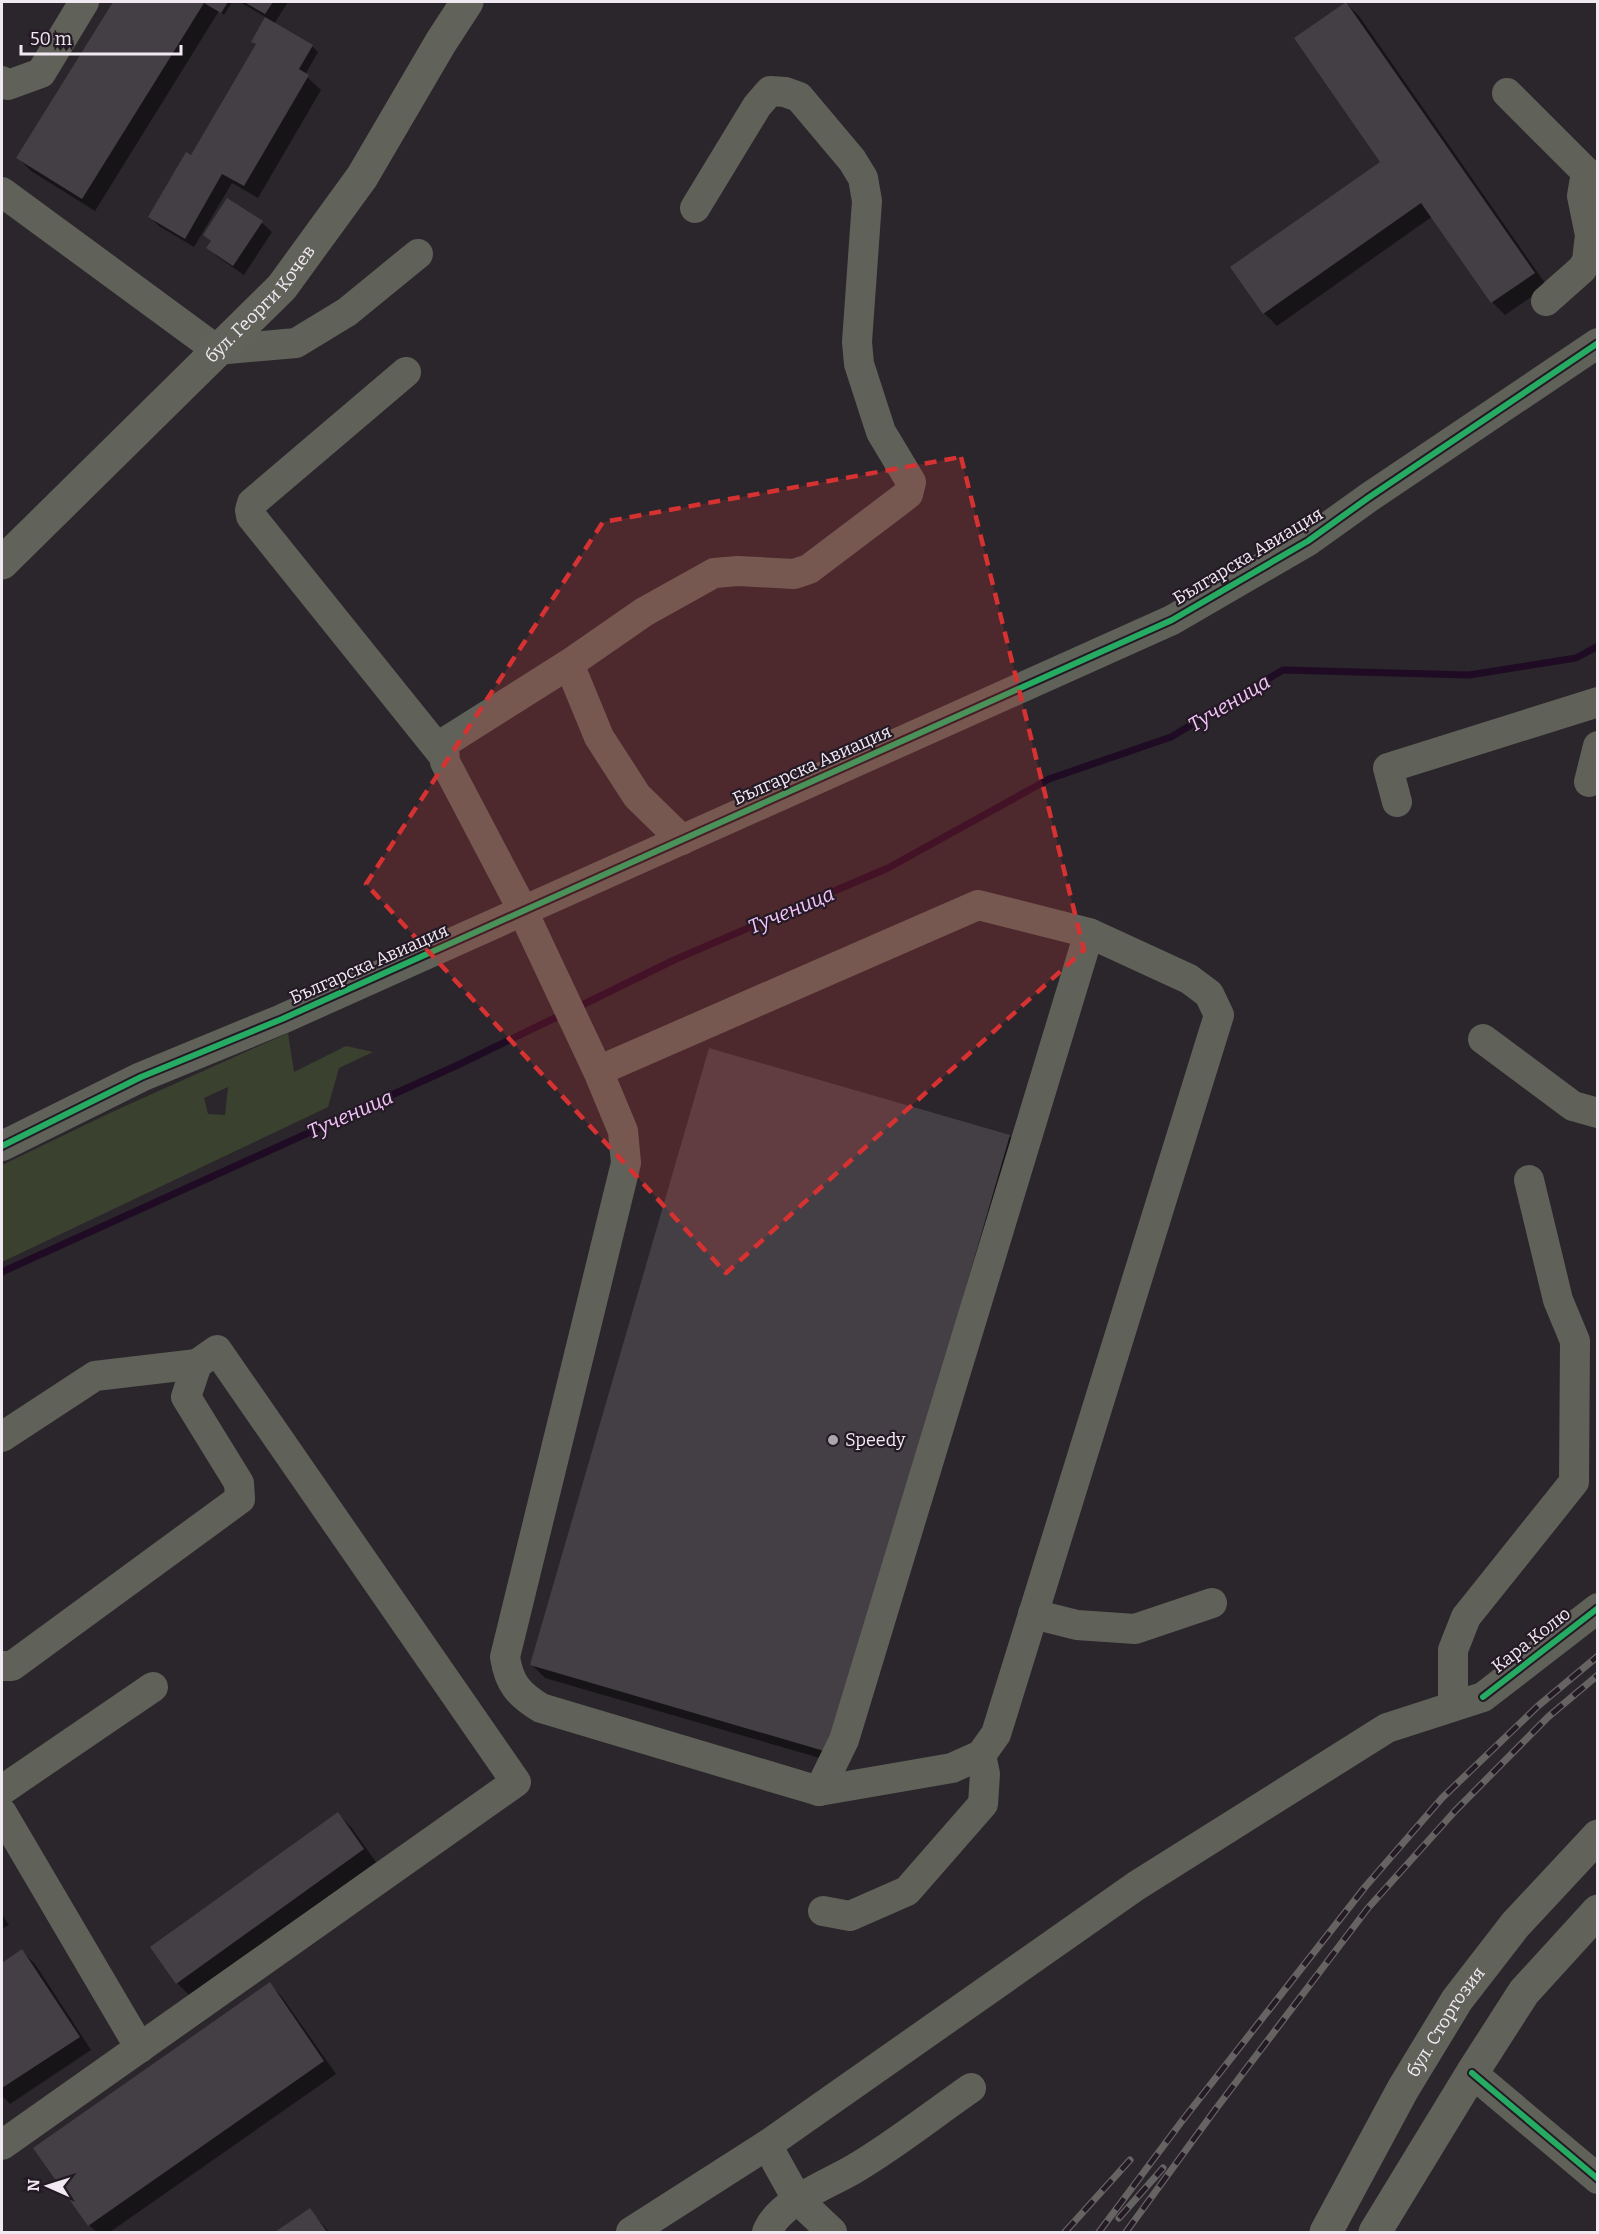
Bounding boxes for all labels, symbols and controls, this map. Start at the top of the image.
scale bar [21,18,182,56]
text: 50 m [30,28,72,50]
street label: бул. Георги Кочев [200,241,320,368]
street label: Българска Авиация [1169,503,1327,609]
water label: Тученица [1184,669,1274,737]
street label: Българска Авиация [729,720,895,810]
water label: Тученица [744,881,838,939]
street label: Българска Авиация [286,919,452,1009]
water label: Тученица [303,1084,397,1144]
place label: Speedy [845,1429,906,1451]
marker: Speedy [826,1433,840,1447]
street label: Кара Колю [1487,1602,1575,1678]
street label: бул. Сторгозия [1402,1962,1490,2081]
north arrow [18,2156,78,2216]
text: N [24,2179,43,2192]

